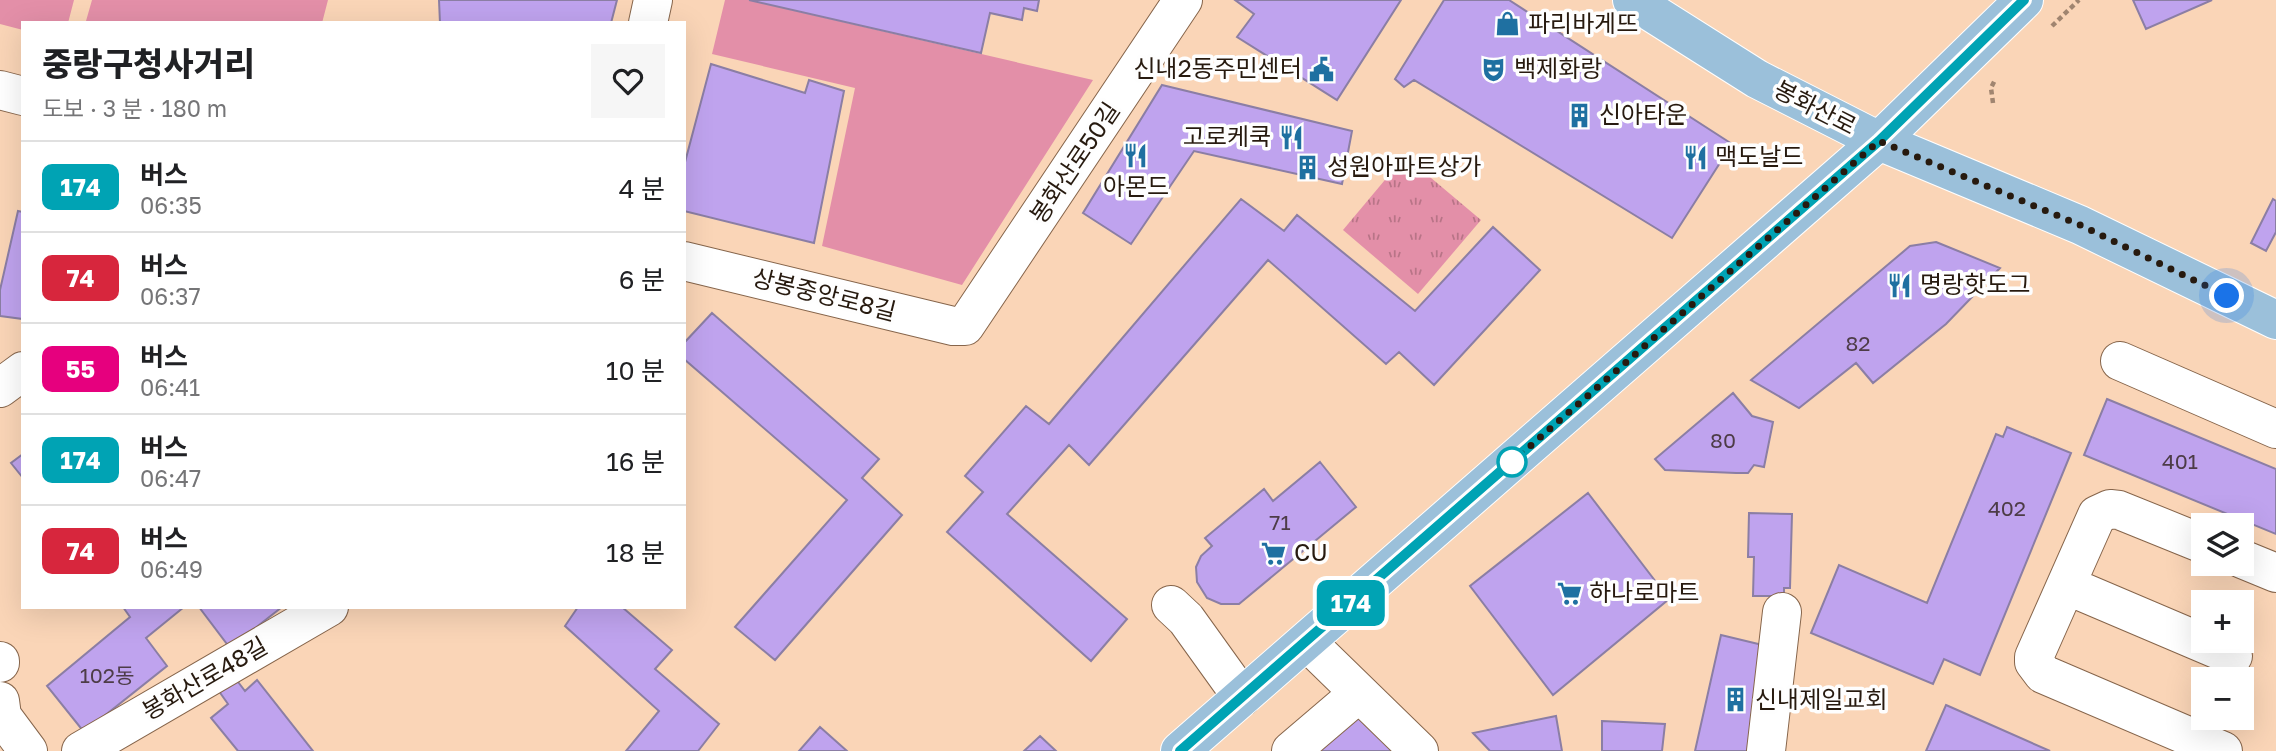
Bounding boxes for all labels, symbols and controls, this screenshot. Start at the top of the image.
place label: 파리바게뜨 [1528,8,1638,37]
shop icon: 파리바게뜨 [1494,10,1522,38]
text: 중랑구청사거리 [42,44,255,83]
button: heart [591,44,665,118]
place label: 신내2동주민센터 [1134,53,1302,82]
place label: 백제화랑 [1514,53,1602,82]
public building icon: 신내2동주민센터 [1308,55,1336,83]
theatre icon: 백제화랑 [1480,55,1508,83]
street label: 봉화산로 [1770,74,1862,140]
text: 도보 · 3 분 · 180 m [42,94,227,122]
street label: 봉화산로50길 [1023,96,1125,228]
place label: 신아타운 [1599,99,1687,128]
building icon: 신아타운 [1565,101,1593,129]
place label: 고로케쿡 [1183,121,1271,150]
restaurant icon: 고로케쿡 [1277,123,1305,151]
place label: 맥도날드 [1715,141,1803,170]
restaurant icon: 아몬드 [1122,142,1150,170]
restaurant icon: 맥도날드 [1681,143,1709,171]
place label: 성원아파트상가 [1327,151,1482,180]
building icon: 성원아파트상가 [1293,153,1321,181]
text: 버스 [140,159,188,190]
place label: 아몬드 [1103,171,1169,200]
text: 174 [60,172,101,201]
text: 4 분 [619,173,665,204]
text: 06:35 [140,191,202,219]
text: 버스 [140,250,188,281]
street label: 상봉중앙로8길 [749,262,899,325]
text: 74 [66,263,95,292]
text: 6 분 [619,264,665,295]
place label: 명랑핫도그 [1920,269,2030,298]
restaurant icon: 명랑핫도그 [1886,271,1914,299]
your location [2209,278,2244,313]
text: 06:37 [140,282,201,310]
house number: 82 [1846,330,1871,356]
text: 버스 [140,341,188,372]
text: 55 [66,354,95,383]
text: 10 분 [606,355,665,386]
text: 06:41 [140,373,200,401]
house number: 80 [1710,427,1736,453]
text: 버스 [140,432,188,463]
text: 174 [60,445,101,474]
text: 16 분 [606,446,665,477]
unlabelled marker [1497,447,1527,477]
house number: 401 [2162,448,2198,474]
text: 06:47 [140,464,201,492]
house number: 402 [1988,495,2026,521]
house number: 71 [1269,509,1291,535]
map controls [2191,513,2254,730]
button: layers [2191,513,2254,576]
text: 버스 [140,523,188,554]
text: 74 [66,536,95,565]
text: 18 분 [606,537,665,568]
place label: CU [1294,537,1328,566]
supermarket icon: CU [1260,539,1288,567]
text: 06:49 [140,555,203,583]
place label: 하나로마트 [1589,577,1699,606]
supermarket icon: 하나로마트 [1555,579,1583,607]
line badge: 174 [1311,580,1391,626]
text: 174 [1331,588,1371,617]
button: + [2191,590,2254,653]
street label: 봉화산로48길 [137,630,272,725]
house number: 102동 [80,662,134,688]
button: − [2191,667,2254,730]
place label: 신내제일교회 [1755,684,1887,713]
building icon: 신내제일교회 [1721,686,1749,714]

